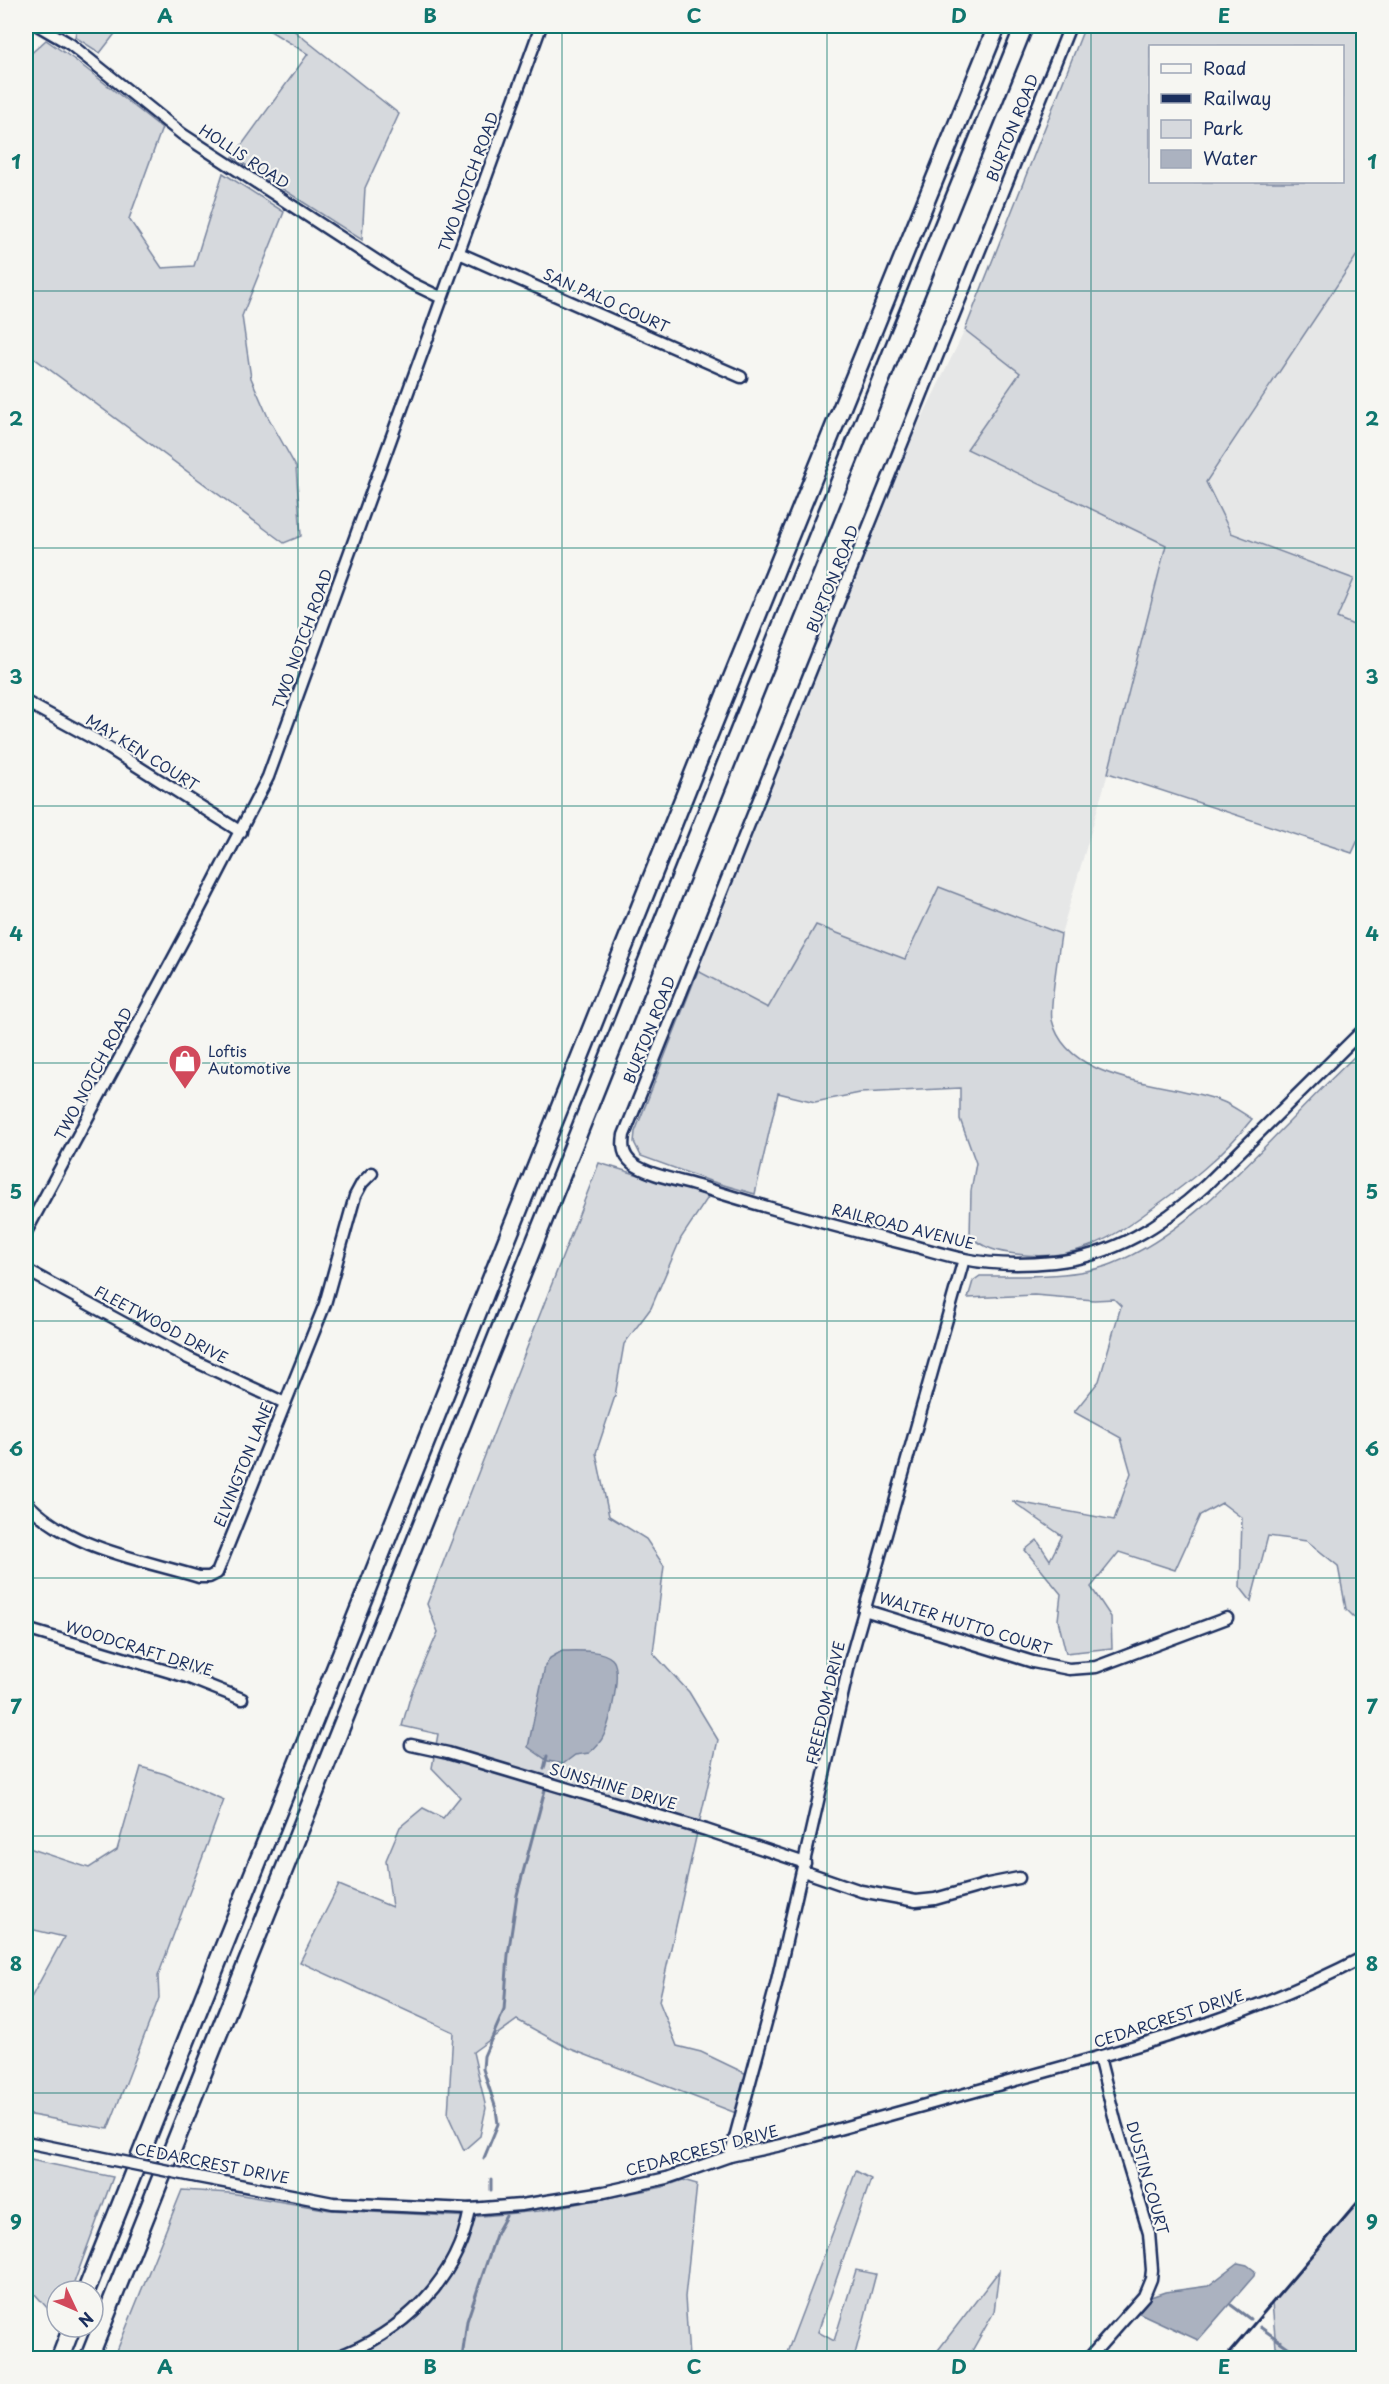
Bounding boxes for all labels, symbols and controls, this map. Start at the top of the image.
text: A [157,0,173,30]
text: B [423,0,437,30]
text: C [686,0,702,30]
text: D [951,0,967,30]
text: E [1218,0,1230,30]
legend [1149,45,1344,183]
text: Road [1203,54,1247,81]
street label: BURTON ROAD [980,70,1044,185]
text: Railway [1203,84,1271,111]
street label: TWO NOTCH ROAD [432,108,504,255]
text: Park [1203,114,1243,141]
street label: HOLLIS ROAD [195,118,295,194]
text: Water [1203,144,1258,171]
text: 1 [11,146,21,176]
text: 1 [1367,146,1377,176]
street label: SAN PALO COURT [540,262,674,338]
text: 2 [9,403,23,433]
text: 2 [1365,403,1379,433]
street label: BURTON ROAD [800,521,864,636]
street label: TWO NOTCH ROAD [266,565,338,712]
text: 3 [9,661,23,691]
text: 3 [1365,661,1379,691]
street label: MAY KEN COURT [82,708,204,796]
text: 4 [9,918,23,948]
text: 4 [1365,918,1379,948]
street label: BURTON ROAD [617,972,681,1087]
street label: TWO NOTCH ROAD [48,1003,137,1144]
place label: Loftis Automotive [208,1039,291,1079]
shop icon: Loftis Automotive [167,1043,203,1090]
text: 5 [10,1176,22,1206]
text: 5 [1366,1176,1378,1206]
street label: RAILROAD AVENUE [830,1197,977,1254]
street label: FLEETWOOD DRIVE [91,1279,232,1369]
street label: ELVINGTON LANE [207,1399,278,1530]
text: 6 [9,1433,23,1463]
text: 6 [1365,1433,1379,1463]
street label: WALTER HUTTO COURT [876,1585,1055,1660]
street label: WOODCRAFT DRIVE [63,1614,216,1681]
street label: FREEDOM DRIVE [799,1638,850,1767]
text: 7 [10,1691,22,1721]
text: 7 [1366,1691,1378,1721]
street label: SUNSHINE DRIVE [547,1756,680,1815]
text: 8 [10,1948,22,1978]
text: 8 [1366,1948,1378,1978]
street label: CEDARCREST DRIVE [1090,1982,1247,2053]
street label: CEDARCREST DRIVE [623,2118,780,2181]
street label: DUSTIN COURT [1121,2118,1176,2238]
street label: CEDARCREST DRIVE [133,2136,292,2189]
text: 9 [10,2206,22,2236]
text: 9 [1366,2206,1378,2236]
north arrow [45,2279,105,2339]
text: N [73,2307,100,2333]
text: A [157,2351,173,2381]
text: B [423,2351,437,2381]
text: C [686,2351,702,2381]
text: D [951,2351,967,2381]
text: E [1218,2351,1230,2381]

